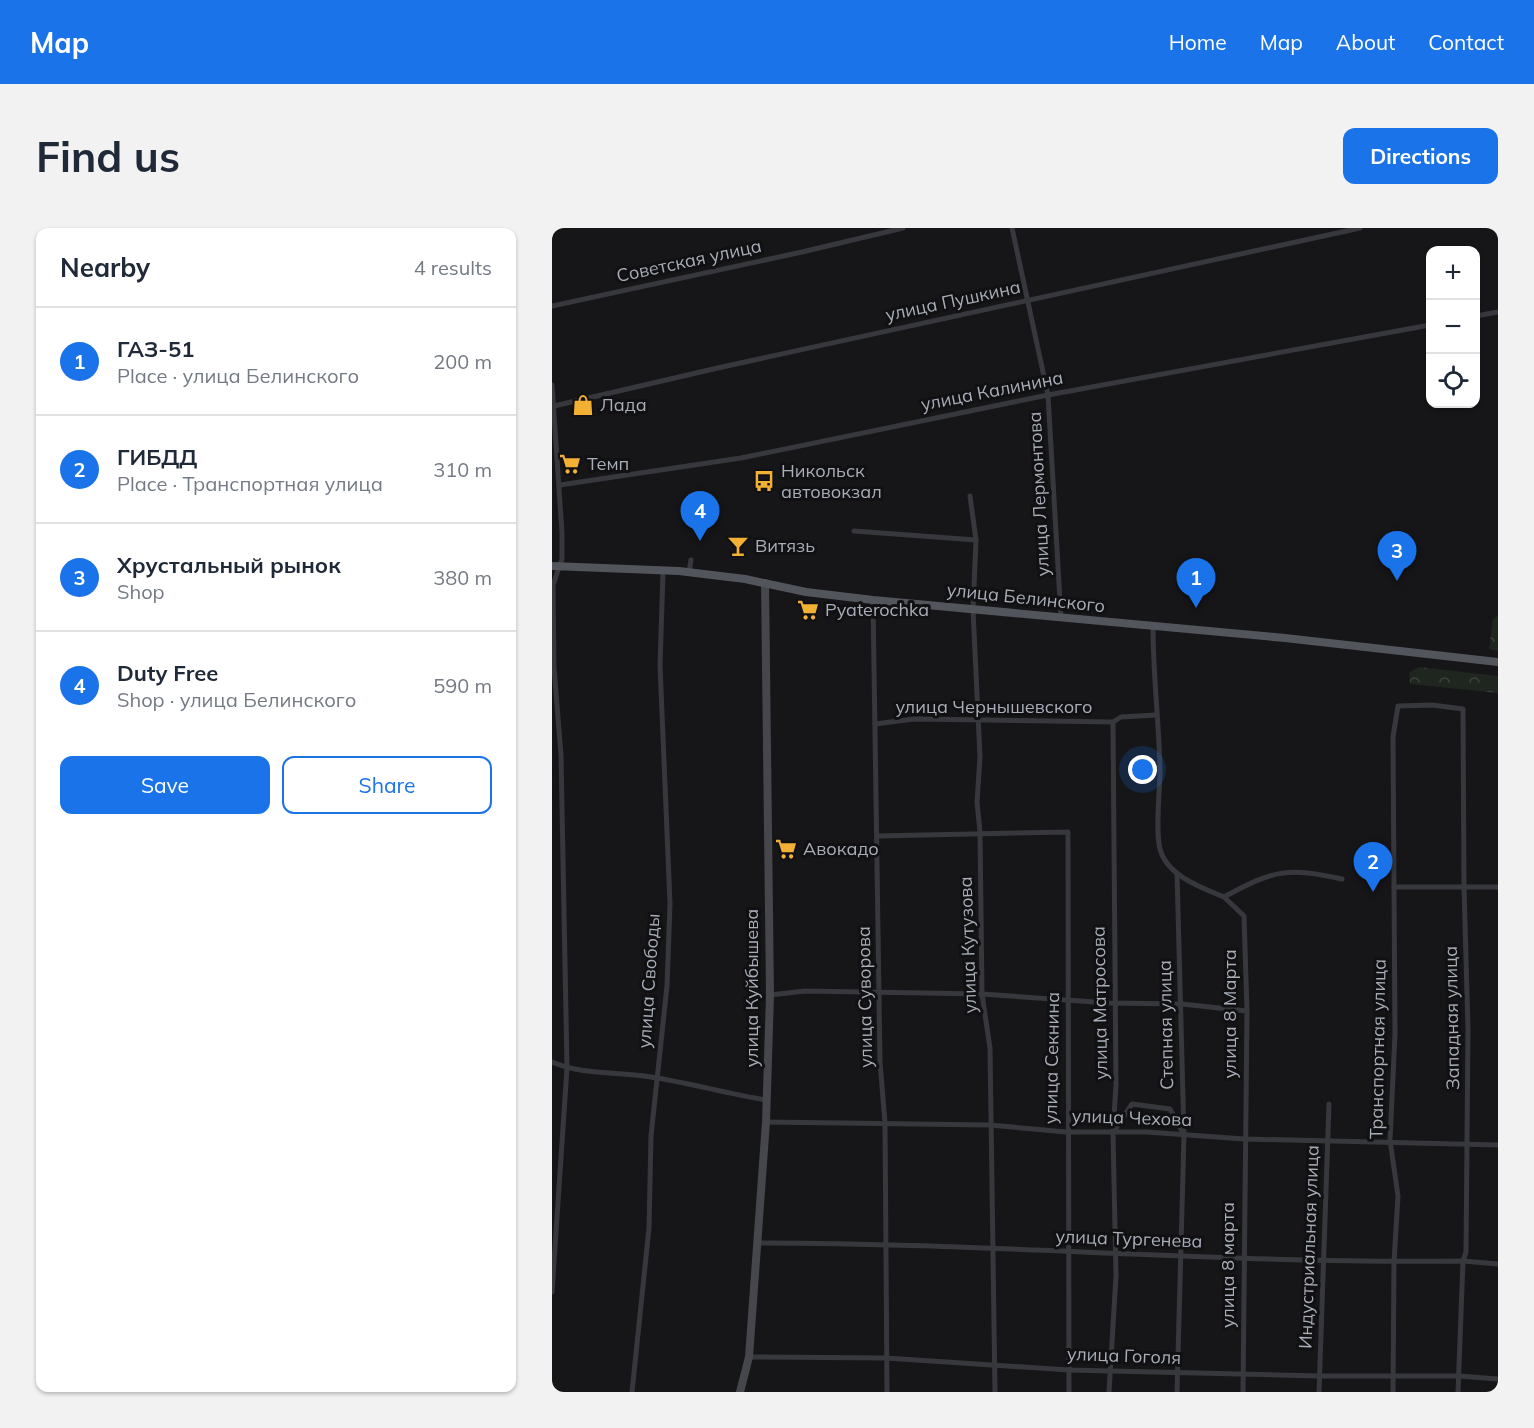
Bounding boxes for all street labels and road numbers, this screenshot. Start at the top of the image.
street label: Советская улица [614,234,763,287]
street label: улица Пушкина [883,275,1023,326]
street label: улица Калинина [919,365,1065,416]
street label: улица Лермонтова [1023,411,1054,577]
street label: улица Белинского [946,578,1106,617]
street label: улица Чернышевского [895,695,1093,718]
street label: улица Кутузова [954,876,981,1014]
street label: улица Куйбышева [740,909,763,1067]
street label: улица Свободы [632,913,665,1049]
street label: улица Суворова [852,926,877,1068]
street label: улица Матросова [1087,926,1112,1080]
street label: Западная улица [1439,946,1464,1090]
street label: улица 8 Марта [1218,949,1241,1079]
street label: Транспортная улица [1364,959,1391,1139]
street label: Степная улица [1153,960,1178,1090]
street label: улица Секнина [1039,992,1064,1124]
street label: улица Чехова [1071,1104,1193,1131]
street label: Индустриальная улица [1293,1145,1324,1349]
street label: улица 8 марта [1216,1202,1239,1328]
street label: улица Тургенева [1055,1224,1203,1253]
street label: улица Гоголя [1067,1342,1181,1369]

